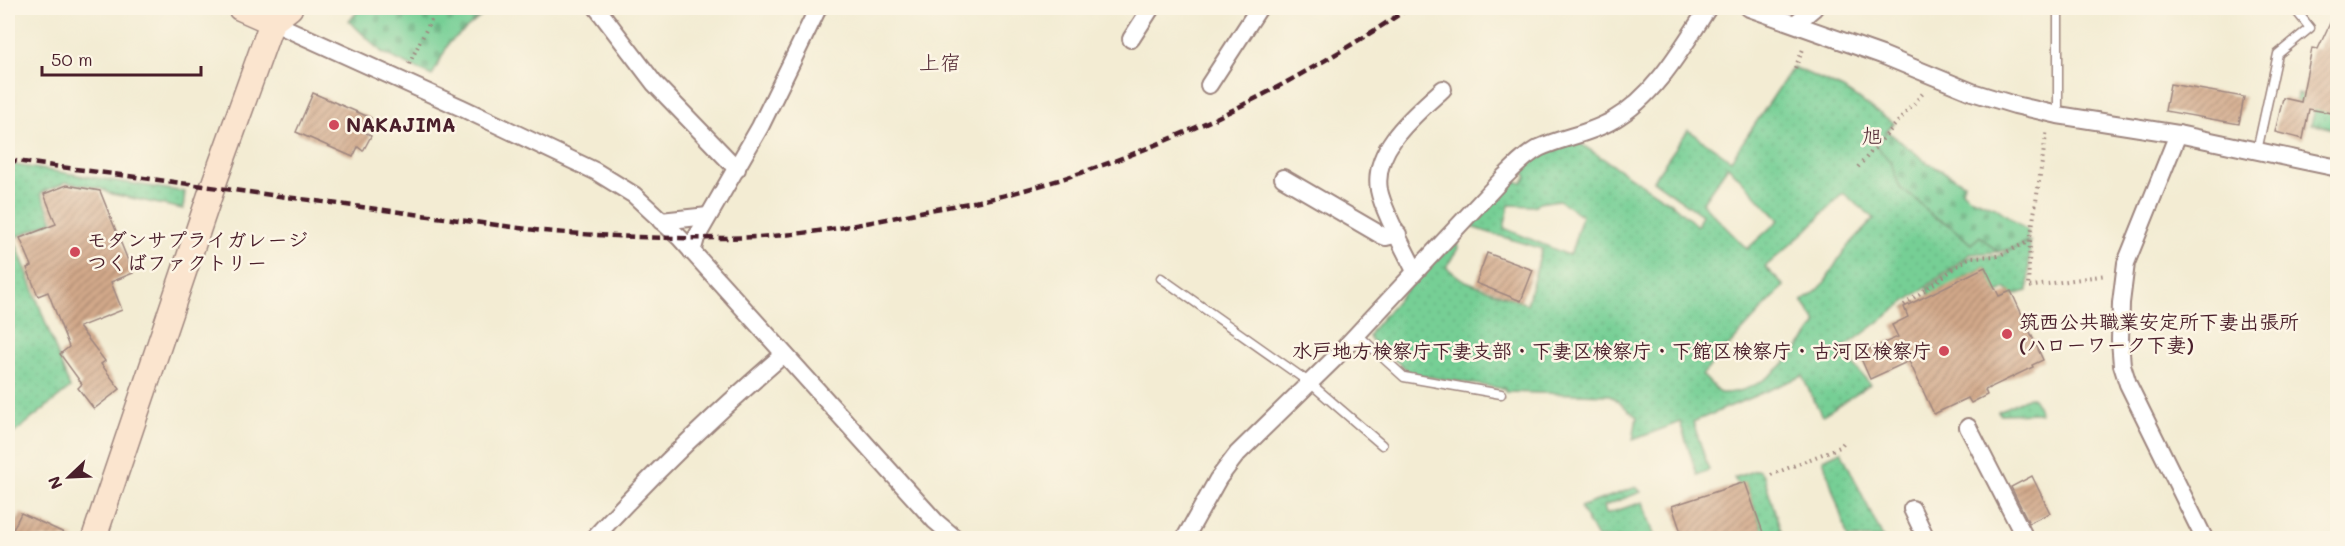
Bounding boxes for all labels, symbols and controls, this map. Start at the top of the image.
scale bar [42,39,201,77]
text: 50 m [51,47,93,71]
district label: 上宿 [919,48,961,75]
place label: NAKAJIMA [346,111,456,137]
marker: NAKAJIMA [327,118,341,132]
district label: 旭 [1862,121,1883,148]
place label: モダンサプライガレージ つくばファクトリー [87,226,308,275]
marker: モダンサプライガレージ つくばファクトリー [68,245,82,259]
place label: 筑西公共職業安定所下妻出張所 (ハローワーク下妻) [2019,308,2299,357]
marker: 筑西公共職業安定所下妻出張所 (ハローワーク下妻) [2000,327,2014,341]
place label: 水戸地方検察庁下妻支部・下妻区検察庁・下館区検察庁・古河区検察庁 [1292,337,1932,363]
marker: 水戸地方検察庁下妻支部・下妻区検察庁・下館区検察庁・古河区検察庁 [1937,344,1951,358]
north arrow [39,447,99,507]
text: N [43,473,67,493]

